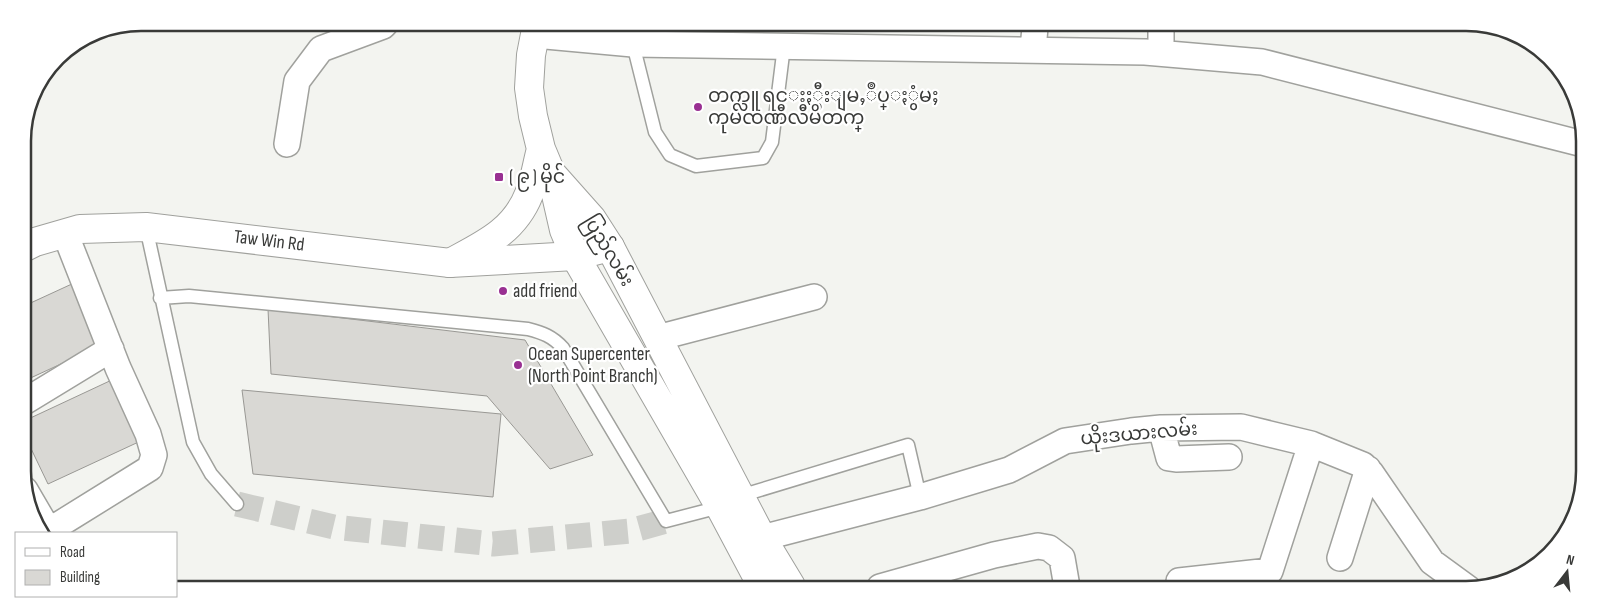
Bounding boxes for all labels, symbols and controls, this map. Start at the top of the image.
place label: တက္လူ ရင္းႏွီးျမႇဳပ္ႏွံမႈ ကုမၸဏီလီမိတက္ [708,81,939,134]
marker: တက္လူ ရင္းႏွီးျမႇဳပ္ႏွံမႈ ကုမၸဏီလီမိတက္ [692,101,704,113]
place label: ( ၉ ) မိုင် [509,162,565,193]
marker: ( ၉ ) မိုင် [493,171,505,183]
street label: ပြည်လမ်း [575,209,642,292]
street label: Taw Win Rd [232,225,306,257]
place label: add friend [513,280,577,303]
marker: add friend [497,285,509,297]
place label: Ocean Supercenter (North Point Branch) [528,343,658,388]
marker: Ocean Supercenter (North Point Branch) [512,359,524,371]
street label: ယိုးဒယားလမ်း [1079,413,1199,455]
legend [15,532,178,597]
text: Road [60,543,85,562]
north arrow [1542,547,1592,597]
text: N [1565,551,1576,569]
text: Building [60,568,100,587]

